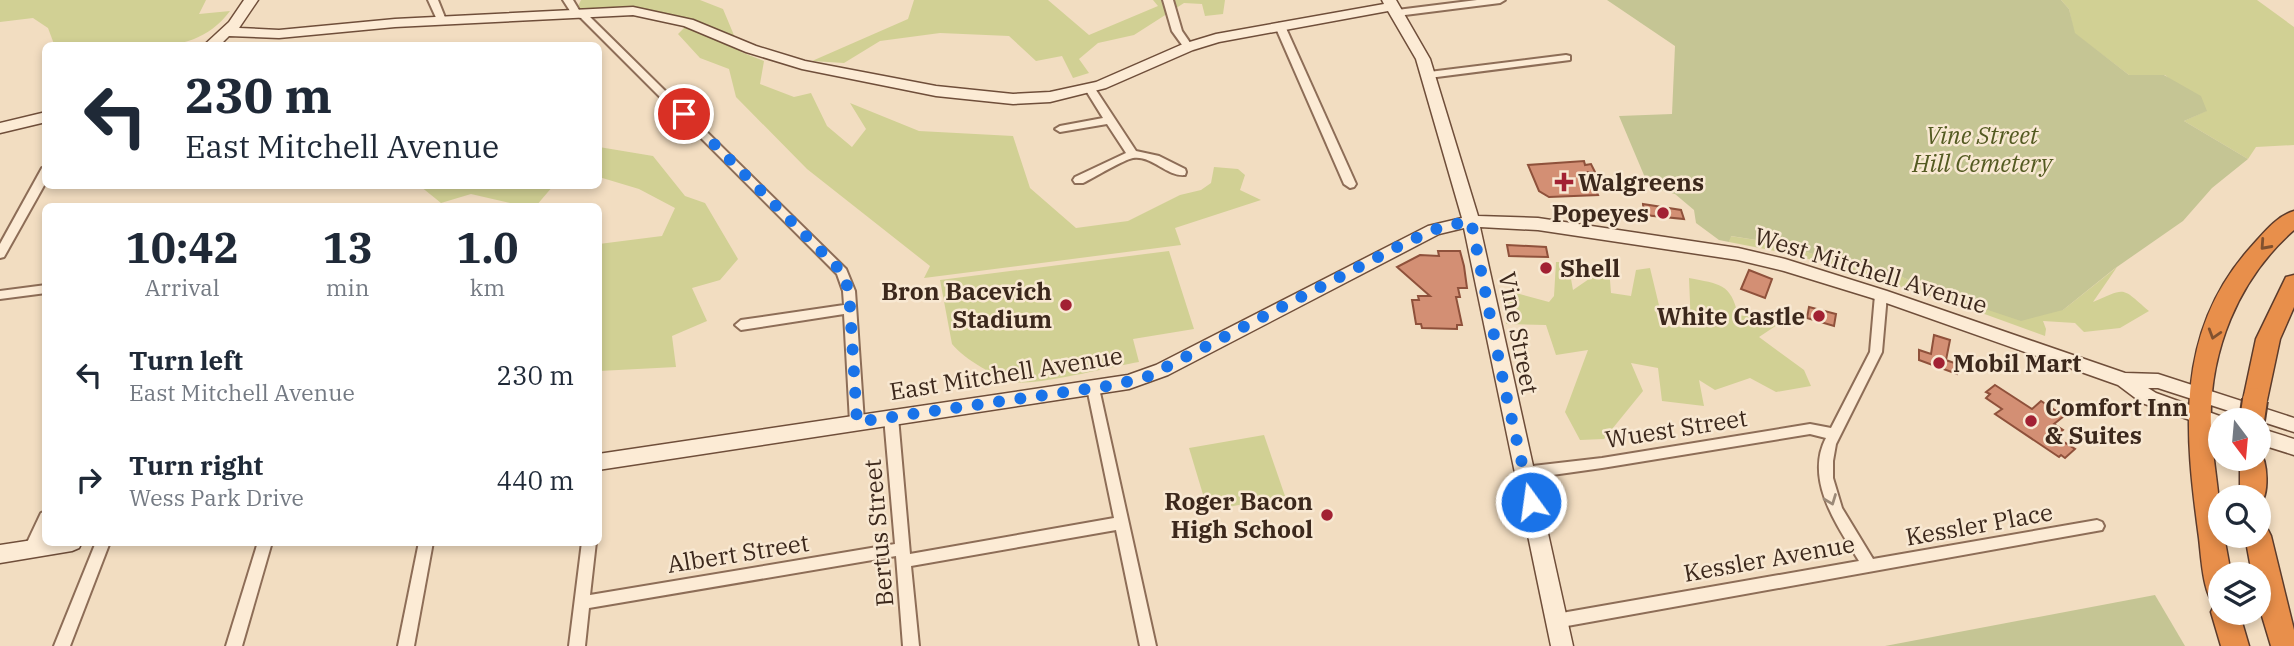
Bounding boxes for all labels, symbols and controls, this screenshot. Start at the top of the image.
text: 230 m [185,63,332,126]
icon: left [70,70,161,161]
pin [654,84,714,144]
icon: arrive [665,95,703,133]
park label: Vine Street Hill Cemetery [1911,119,2054,179]
text: East Mitchell Avenue [185,125,499,167]
place label: Walgreens [1578,166,1704,198]
marker: Walgreens [1556,174,1572,190]
place label: Popeyes [1552,197,1649,229]
marker: Popeyes [1655,205,1671,221]
street label: West Mitchell Avenue [1751,219,1991,321]
text: 10:42 [125,220,239,275]
text: 13 [322,220,373,275]
text: 1.0 [456,220,519,275]
one-way arrow [2261,237,2273,250]
place label: Shell [1560,252,1620,284]
marker: Shell [1538,260,1554,276]
street label: Vine Street [1491,269,1547,397]
text: Arrival [145,272,220,302]
text: min [326,272,370,302]
text: km [470,272,505,302]
place label: Bron Bacevich Stadium [881,275,1052,335]
marker: Bron Bacevich Stadium [1058,297,1074,313]
place label: White Castle [1657,300,1805,332]
marker: White Castle [1811,308,1827,324]
one-way arrow [2208,327,2222,339]
street label: East Mitchell Avenue [887,339,1125,407]
text: Turn left [129,343,243,377]
place label: Mobil Mart [1953,347,2081,379]
marker: Mobil Mart [1931,355,1947,371]
icon: left [70,356,108,394]
text: 230 m [496,358,574,392]
text: East Mitchell Avenue [129,377,355,407]
place label: Comfort Inn & Suites [2045,391,2188,451]
street label: Wuest Street [1603,401,1749,455]
north arrow [2208,408,2272,471]
map controls [2208,408,2271,625]
marker: Comfort Inn & Suites [2023,413,2039,429]
text: Turn right [129,448,263,482]
street label: Bertus Street [856,458,900,608]
icon: right [70,461,108,499]
text: 440 m [496,463,574,497]
position arrow [1494,465,1568,539]
text: Wess Park Drive [129,482,304,512]
place label: Roger Bacon High School [1164,485,1313,545]
button: search [2208,485,2271,548]
one-way arrow [1823,493,1837,505]
street label: Kessler Place [1903,495,2055,553]
marker: Roger Bacon High School [1319,507,1335,523]
street label: Albert Street [665,526,811,580]
street label: Kessler Avenue [1681,527,1857,589]
button: layers [2208,562,2271,625]

